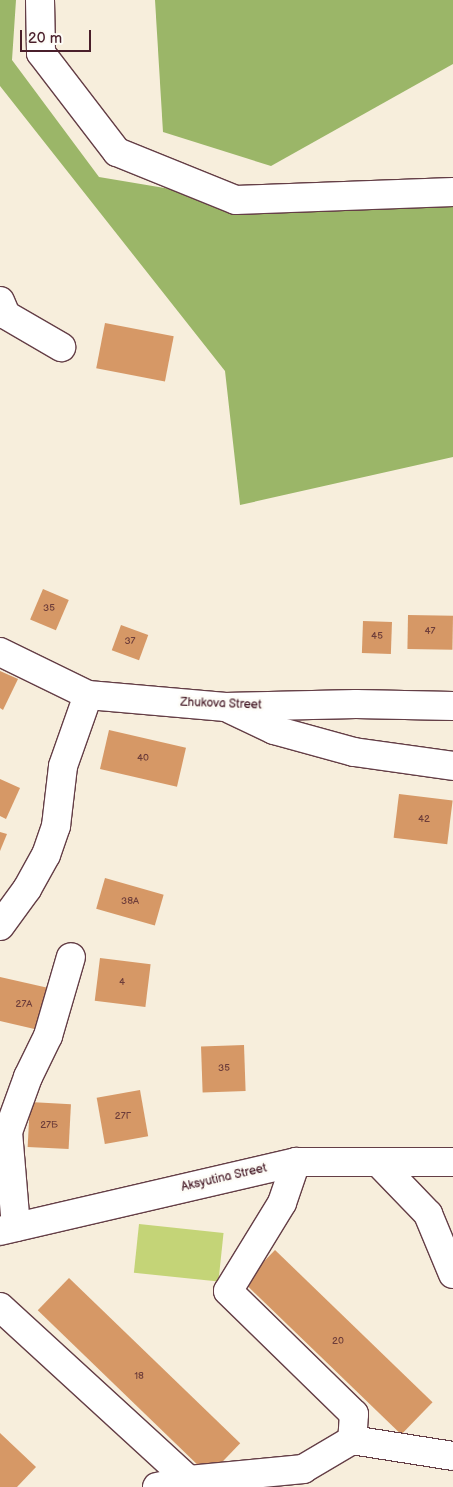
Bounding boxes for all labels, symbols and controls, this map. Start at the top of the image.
scale bar [22,20,94,52]
text: 20 m [28,29,62,48]
house number: 35 [43,603,55,615]
house number: 47 [424,626,436,638]
house number: 45 [371,631,383,643]
house number: 37 [124,636,136,648]
street label: Zhukova Street [180,695,262,713]
house number: 40 [137,753,149,765]
house number: 42 [418,814,430,826]
house number: 38А [121,896,139,908]
house number: 4 [119,977,125,989]
house number: 27А [16,999,32,1011]
house number: 35 [218,1063,230,1075]
house number: 27Г [115,1111,131,1123]
house number: 27Б [40,1120,58,1132]
street label: Aksyutina Street [180,1161,268,1195]
house number: 20 [332,1336,344,1348]
house number: 18 [134,1371,144,1383]

